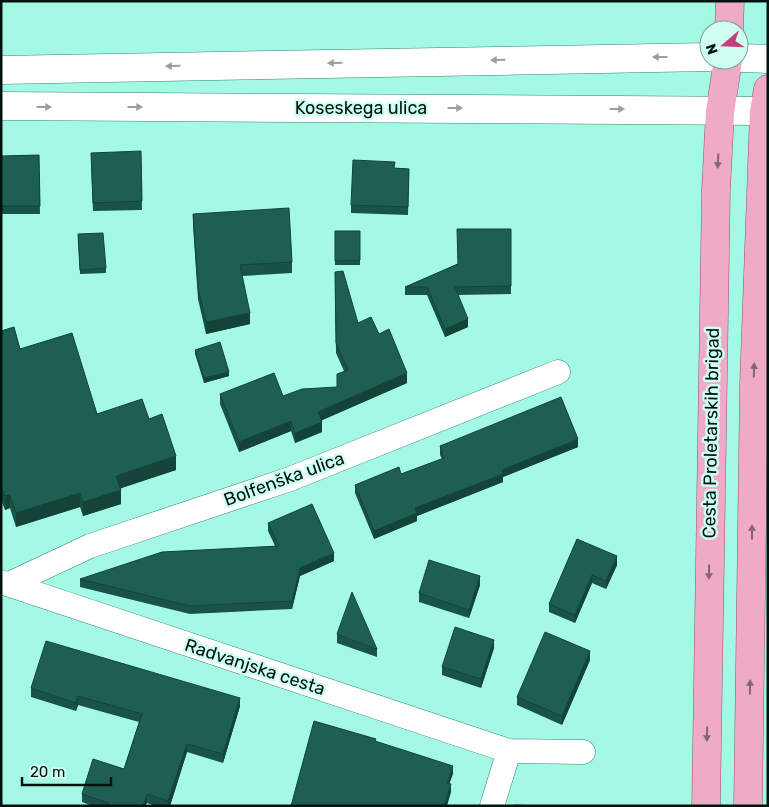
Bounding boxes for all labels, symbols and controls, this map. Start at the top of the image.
north arrow [699,20,749,70]
text: N [703,42,722,57]
one-way arrow [652,53,668,61]
one-way arrow [490,56,506,64]
one-way arrow [327,59,343,67]
one-way arrow [165,63,181,71]
street label: Koseskega ulica [295,97,427,119]
one-way arrow [36,103,52,111]
one-way arrow [127,103,143,111]
one-way arrow [447,104,463,112]
one-way arrow [609,105,625,113]
one-way arrow [713,153,721,169]
street label: Cesta Proletarskih brigad [698,327,724,539]
one-way arrow [751,362,759,378]
street label: Bolfenška ulica [221,447,347,511]
one-way arrow [749,524,757,540]
one-way arrow [705,564,713,580]
street label: Radvanjska cesta [182,634,328,700]
one-way arrow [746,679,754,695]
one-way arrow [703,727,711,743]
scale bar [22,754,111,786]
text: 20 m [30,763,65,781]

